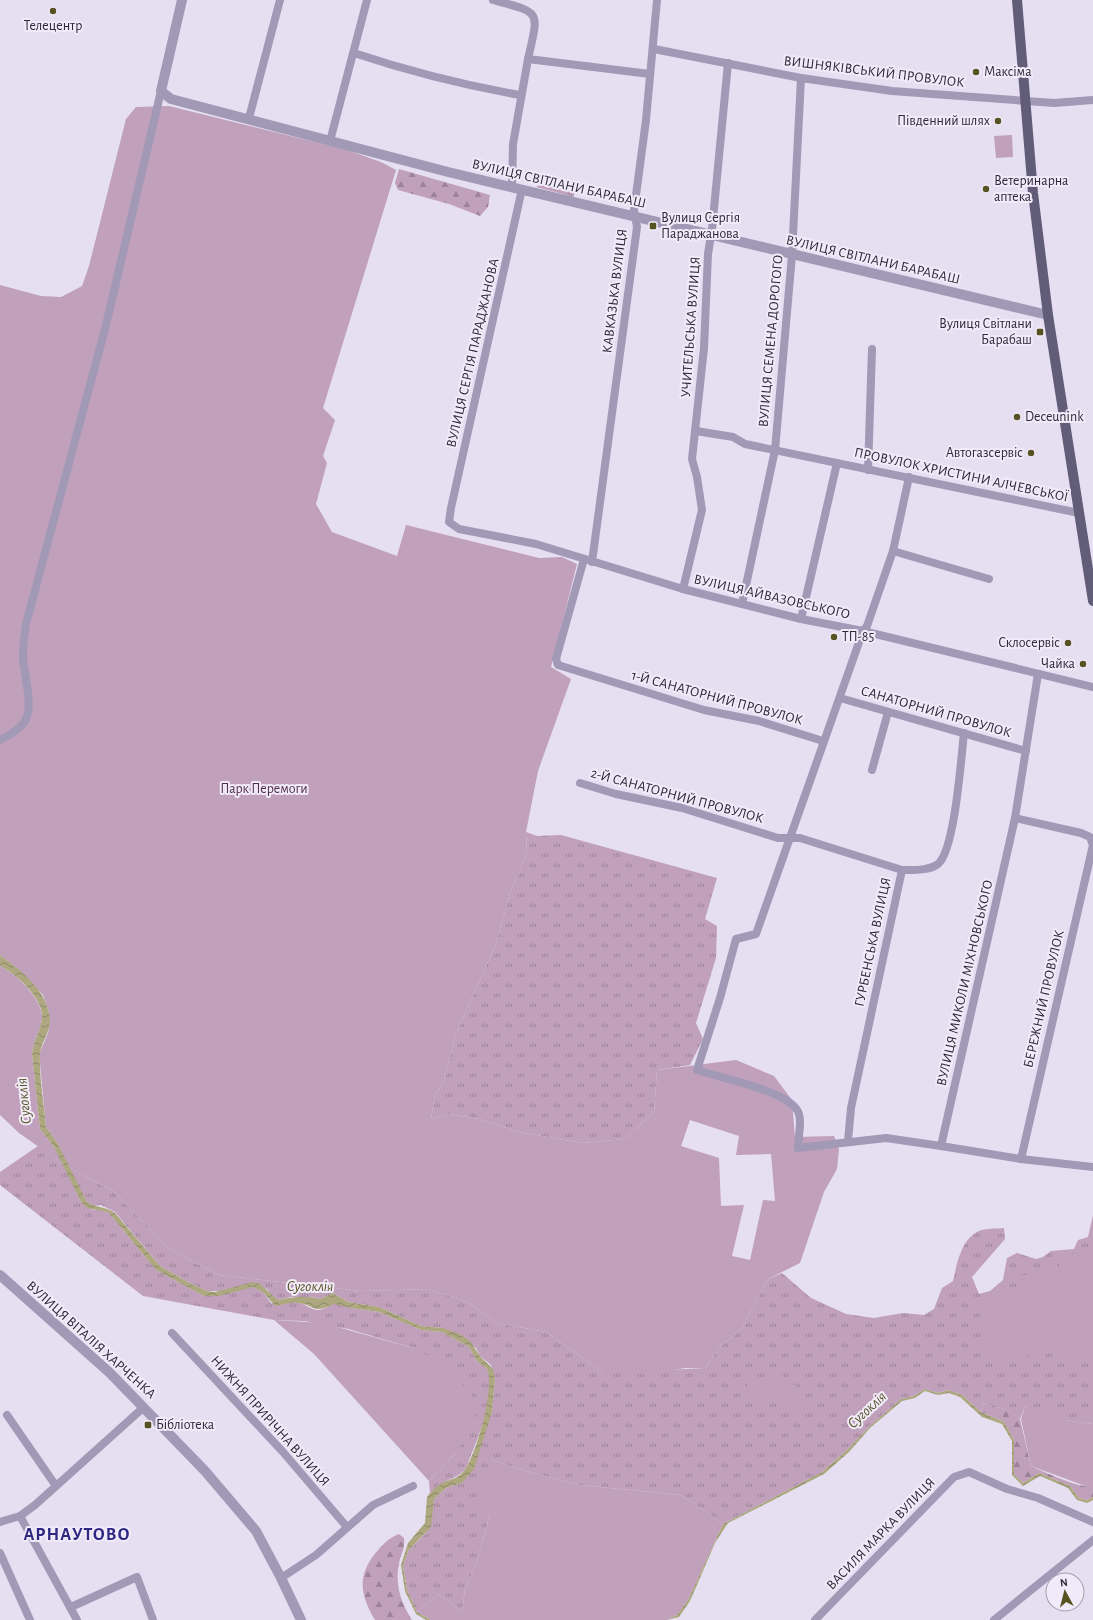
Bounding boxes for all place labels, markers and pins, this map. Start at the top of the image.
marker: Телецентр [48,6,58,16]
place label: Телецентр [24,19,82,33]
place label: Максіма [984,65,1032,79]
marker: Максіма [971,67,981,77]
place label: Південний шлях [897,114,990,128]
marker: Південний шлях [993,116,1003,126]
place label: Ветеринарна аптека [994,174,1069,204]
marker: Ветеринарна аптека [981,184,991,194]
place label: Вулиця Сергія Параджанова [661,211,740,241]
marker: Вулиця Сергія Параджанова [648,221,658,231]
place label: Вулиця Світлани Барабаш [939,317,1032,347]
marker: Вулиця Світлани Барабаш [1035,327,1045,337]
place label: Deceunink [1025,410,1084,424]
marker: Deceunink [1012,412,1022,422]
place label: Автогазсервіс [946,446,1023,460]
marker: Автогазсервіс [1026,448,1036,458]
place label: ТП-85 [842,630,874,644]
marker: ТП-85 [829,632,839,642]
place label: Склосервіс [998,636,1060,650]
marker: Склосервіс [1063,638,1073,648]
place label: Чайка [1041,657,1076,671]
marker: Чайка [1078,659,1088,669]
place label: Бібліотека [156,1418,215,1432]
marker: Бібліотека [143,1420,153,1430]

